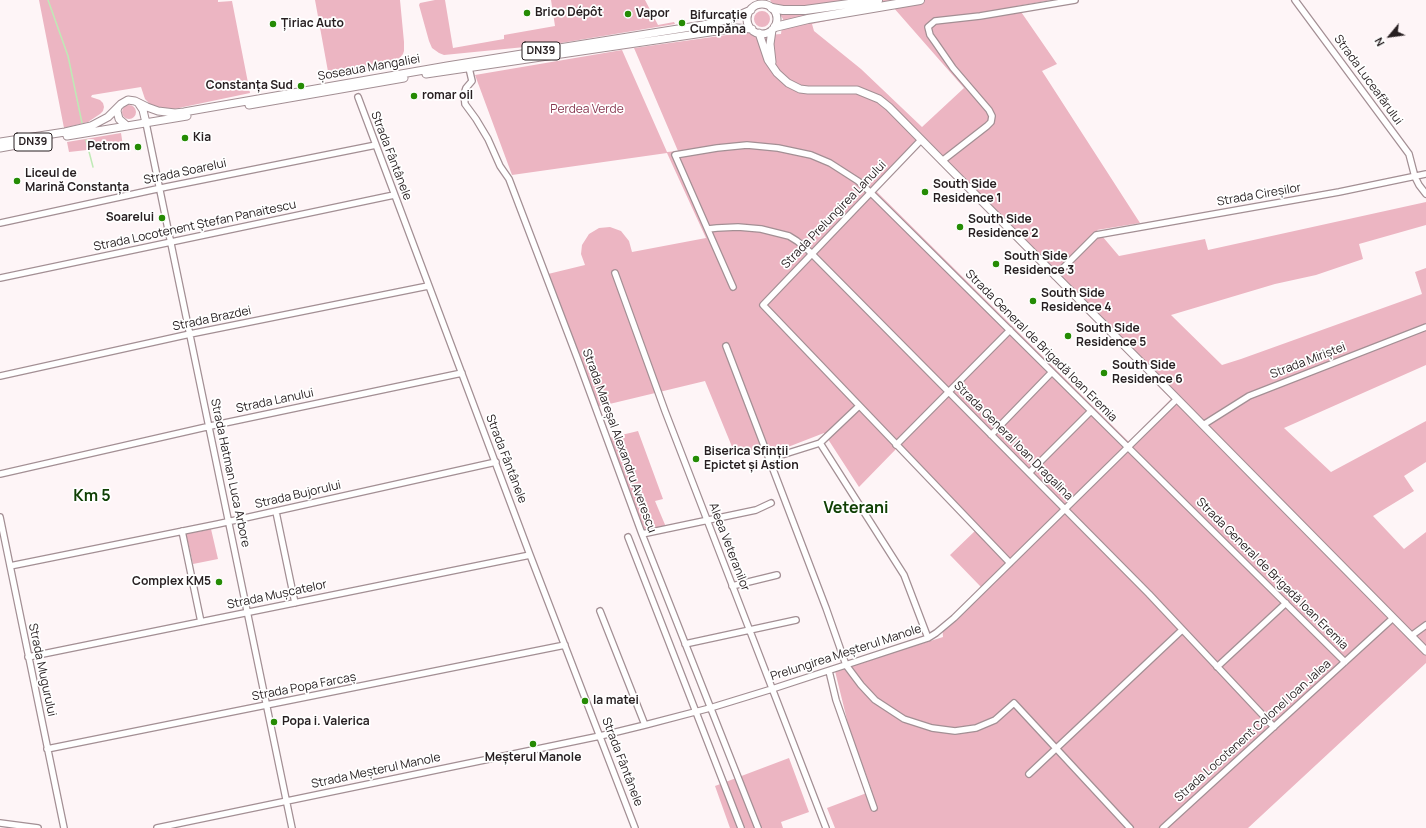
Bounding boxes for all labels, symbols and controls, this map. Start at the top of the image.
place label: Brico Dépôt [535,6,603,20]
place label: Vapor [636,7,670,21]
marker: Brico Dépôt [522,8,532,18]
marker: Vapor [623,9,633,19]
place label: Bifurcație Cumpăna [690,9,747,37]
north arrow [1370,16,1410,56]
place label: Țiriac Auto [281,17,344,31]
marker: Bifurcație Cumpăna [677,18,687,28]
marker: Țiriac Auto [268,19,278,29]
street label: Strada Luceafărului [1331,32,1405,128]
text: N [1371,35,1388,49]
road number: DN39 [522,42,560,60]
street label: Șoseaua Mangaliei [317,52,421,84]
place label: Constanța Sud [206,79,293,93]
marker: Constanța Sud [296,81,306,91]
place label: romar oil [422,89,473,103]
marker: romar oil [409,91,419,101]
park label: Perdea Verde [550,103,624,117]
street label: Strada Fântânele [367,109,415,203]
place label: Kia [193,131,211,145]
road number: DN39 [14,133,52,151]
marker: Kia [180,133,190,143]
place label: Petrom [87,140,130,154]
marker: Petrom [133,142,143,152]
street label: Strada Soarelui [142,156,228,188]
street label: Strada Prelungirea Lanului [779,158,889,272]
place label: Liceul de Marină Constanța [25,167,129,195]
marker: Liceul de Marină Constanța [12,176,22,186]
place label: South Side Residence 1 [933,178,1001,206]
street label: Strada Cireșilor [1216,181,1302,209]
marker: South Side Residence 1 [920,187,930,197]
street label: Strada Locotenent Ștefan Panaitescu [92,197,298,255]
place label: Soarelui [106,211,154,225]
marker: Soarelui [157,213,167,223]
place label: South Side Residence 2 [968,213,1038,241]
marker: South Side Residence 2 [955,222,965,232]
place label: South Side Residence 3 [1004,250,1074,278]
marker: South Side Residence 3 [991,259,1001,269]
street label: Strada General de Brigadă Ioan Eremia [962,267,1120,425]
place label: South Side Residence 4 [1041,287,1112,315]
marker: South Side Residence 4 [1028,296,1038,306]
street label: Strada Brazdei [171,304,253,334]
place label: South Side Residence 5 [1076,322,1146,350]
marker: South Side Residence 5 [1063,331,1073,341]
street label: Strada Miriștei [1268,340,1348,382]
street label: Strada Mareșal Alexandru Averescu [579,347,659,535]
place label: South Side Residence 6 [1112,359,1183,387]
marker: South Side Residence 6 [1099,368,1109,378]
street label: Strada General Ioan Dragalina [950,378,1076,504]
street label: Strada Lanului [235,386,315,416]
street label: Strada Hatman Luca Arbore [207,397,253,549]
street label: Strada Fântânele [482,412,530,506]
place label: Biserica Sfinții Epictet și Astion [704,445,799,473]
marker: Biserica Sfinții Epictet și Astion [691,454,701,464]
street label: Strada Bujorului [254,478,342,512]
district label: Km 5 [73,487,111,507]
street label: Strada General de Brigadă Ioan Eremia [1193,495,1351,653]
district label: Veterani [824,499,888,519]
street label: Aleea Veteranilor [706,501,752,593]
place label: Complex KM5 [132,575,211,589]
marker: Complex KM5 [214,577,224,587]
street label: Strada Mușcatelor [226,577,328,613]
street label: Strada Mugurului [25,622,59,718]
street label: Prelungirea Meșterul Manole [769,622,923,684]
street label: Strada Locotenent Colonel Ioan Jalea [1172,657,1334,805]
street label: Strada Popa Farcaș [251,670,357,704]
place label: la matei [593,694,639,708]
marker: la matei [580,696,590,706]
place label: Popa i. Valerica [282,715,370,729]
street label: Strada Fântânele [598,715,646,809]
marker: Popa i. Valerica [269,717,279,727]
marker: Meșterul Manole [528,739,538,749]
street label: Strada Meșterul Manole [310,750,442,792]
place label: Meșterul Manole [485,751,581,765]

